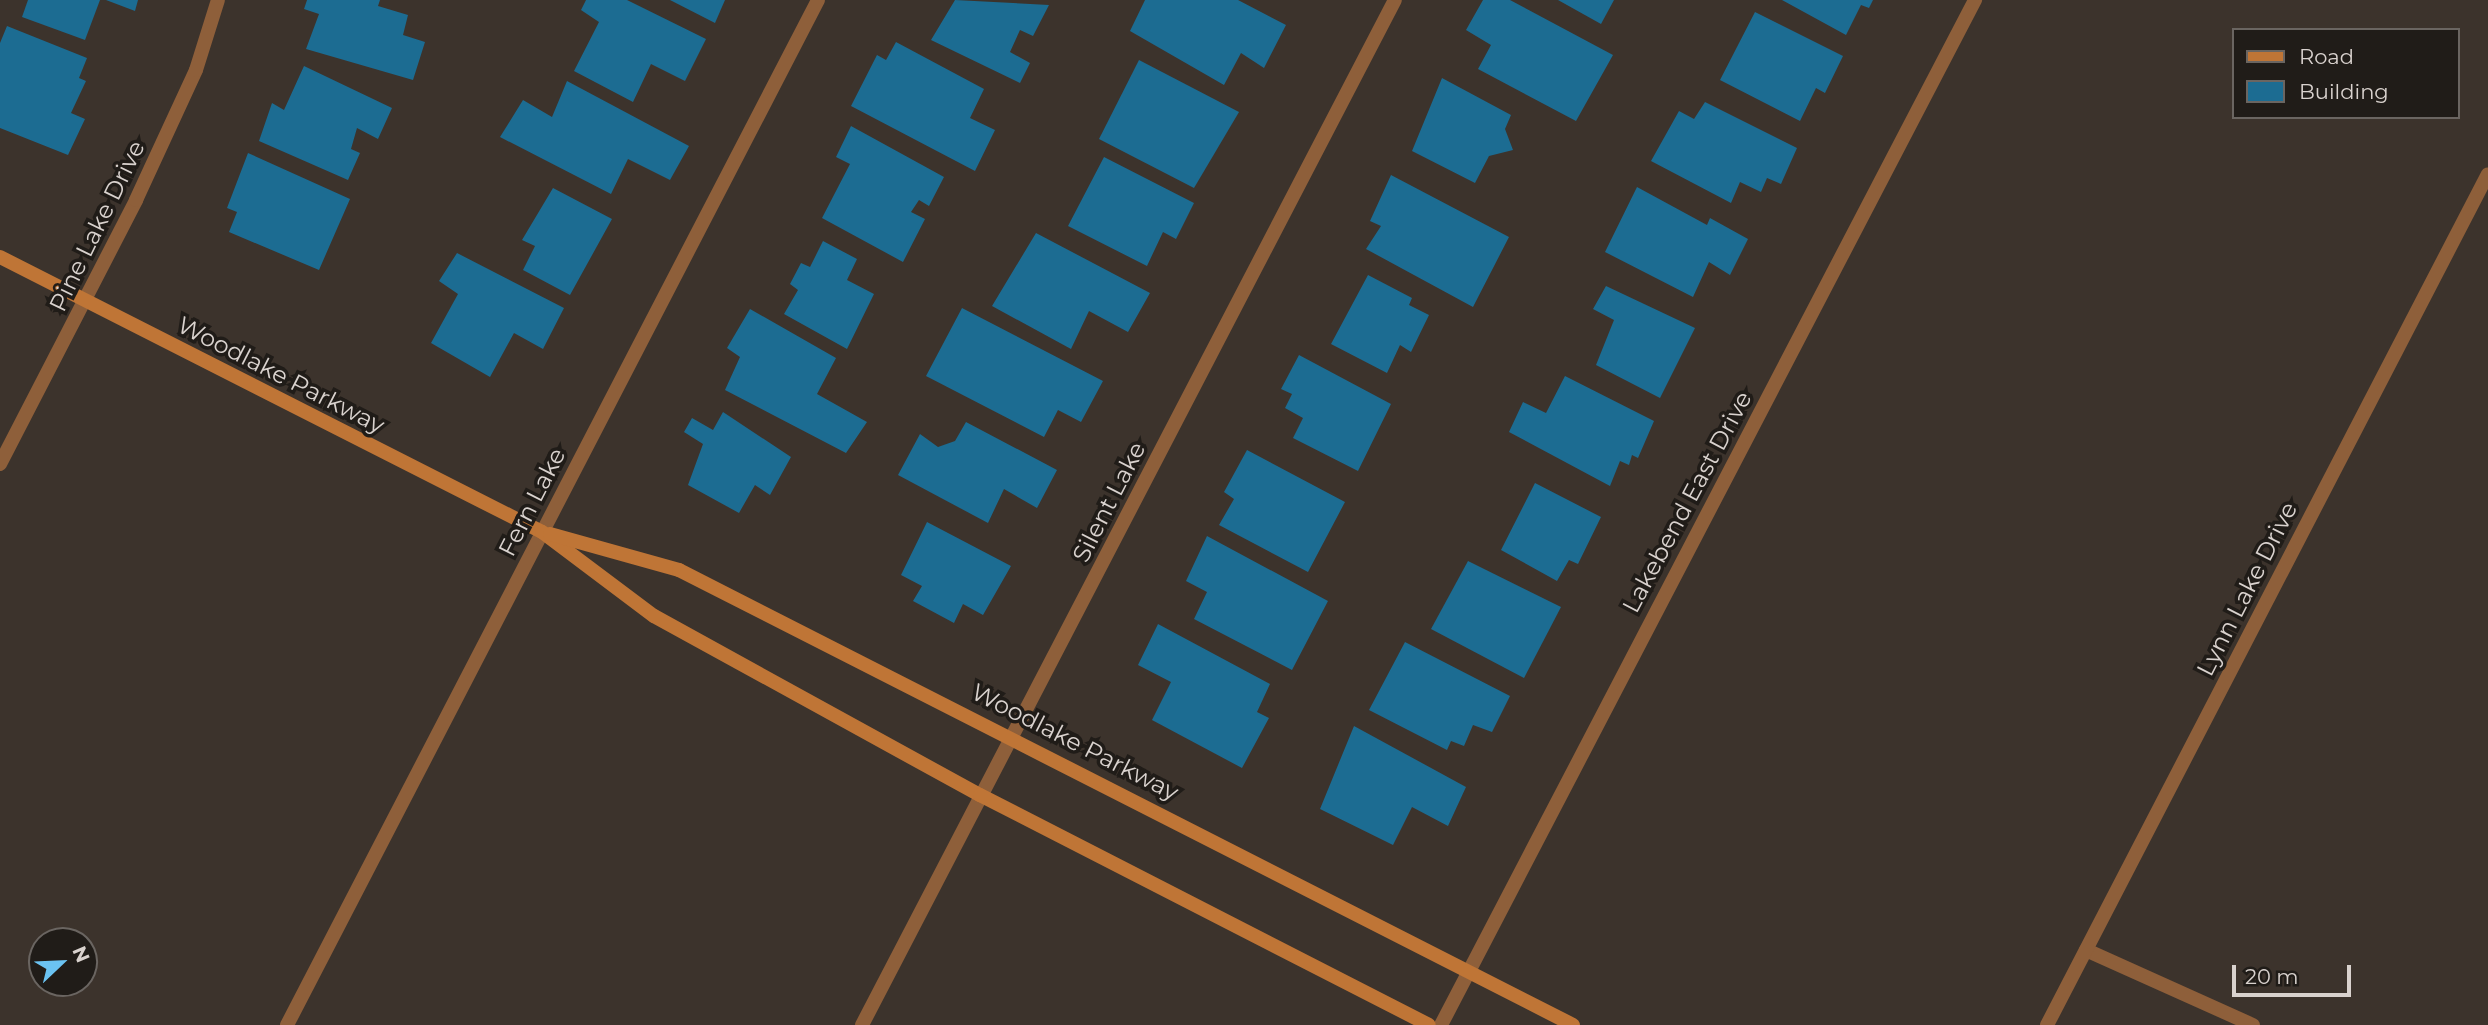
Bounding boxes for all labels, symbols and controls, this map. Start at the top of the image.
legend [2232,28,2460,119]
text: Road [2299,44,2354,69]
text: Building [2299,79,2389,104]
street label: Pine Lake Drive [43,136,151,316]
street label: Woodlake Parkway [173,310,389,440]
street label: Lakebend East Drive [1616,386,1758,618]
street label: Silent Lake [1066,437,1152,567]
street label: Fern Lake [492,443,572,561]
street label: Lynn Lake Drive [2191,497,2303,681]
street label: Woodlake Parkway [967,677,1183,807]
north arrow [28,927,98,997]
text: N [67,943,95,966]
scale bar [2236,951,2355,995]
text: 20 m [2245,964,2299,989]

